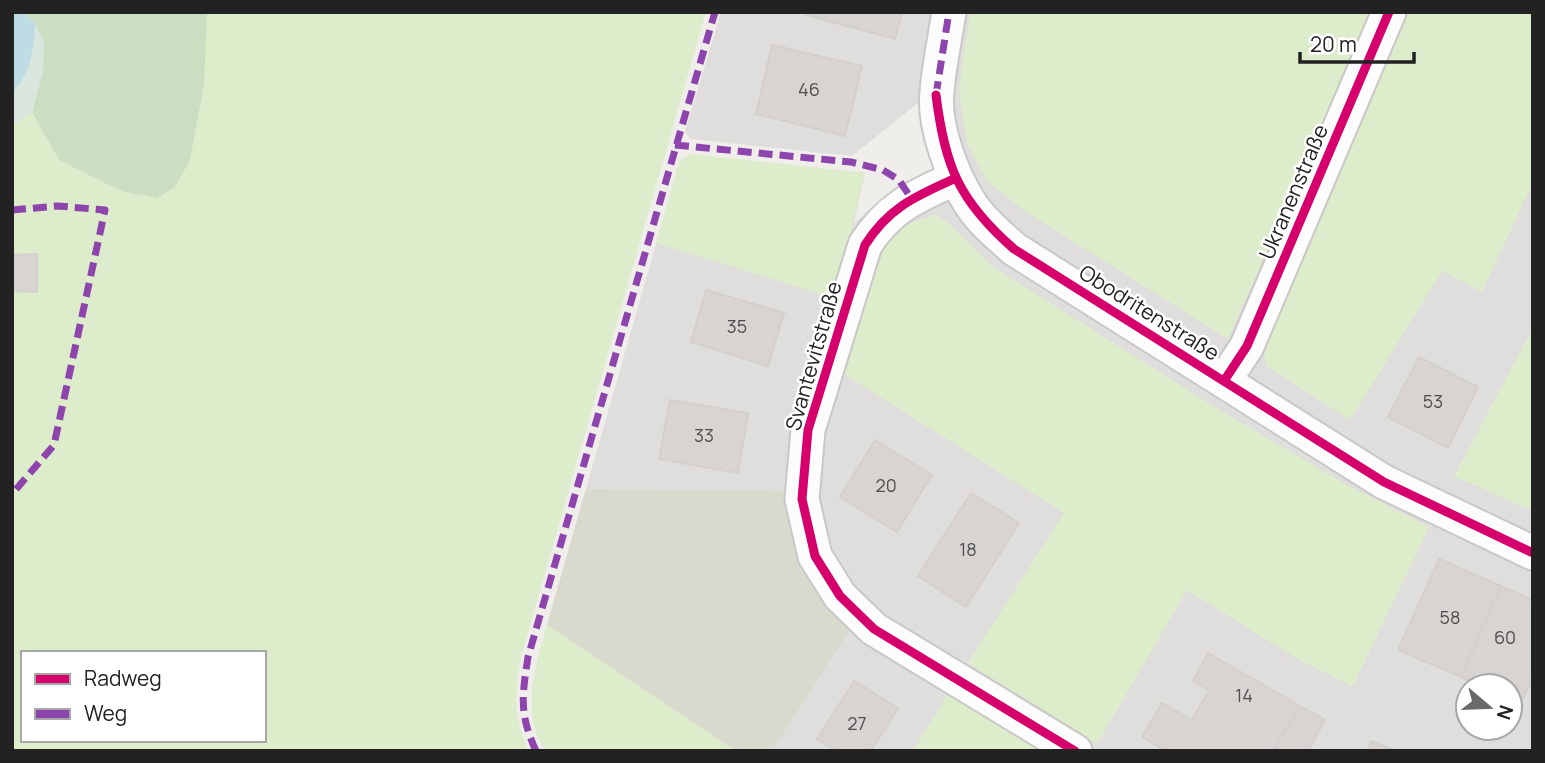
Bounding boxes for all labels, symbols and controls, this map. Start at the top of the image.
scale bar [1300,21,1414,65]
text: 20 m [1310,30,1357,58]
house number: 46 [798,77,820,101]
street label: Ukranenstraße [1252,120,1334,263]
street label: Obodritenstraße [1074,258,1225,367]
street label: Svantevitstraße [778,278,848,434]
house number: 35 [727,314,747,338]
house number: 53 [1423,389,1443,413]
house number: 33 [694,423,714,447]
house number: 20 [875,473,897,497]
house number: 18 [959,537,977,561]
house number: 58 [1440,605,1460,629]
house number: 60 [1494,625,1516,649]
legend [21,651,266,742]
text: Radweg [84,664,162,692]
north arrow [1454,672,1524,742]
house number: 14 [1235,683,1253,707]
text: Weg [84,699,127,727]
text: N [1491,702,1520,723]
house number: 27 [847,711,867,735]

